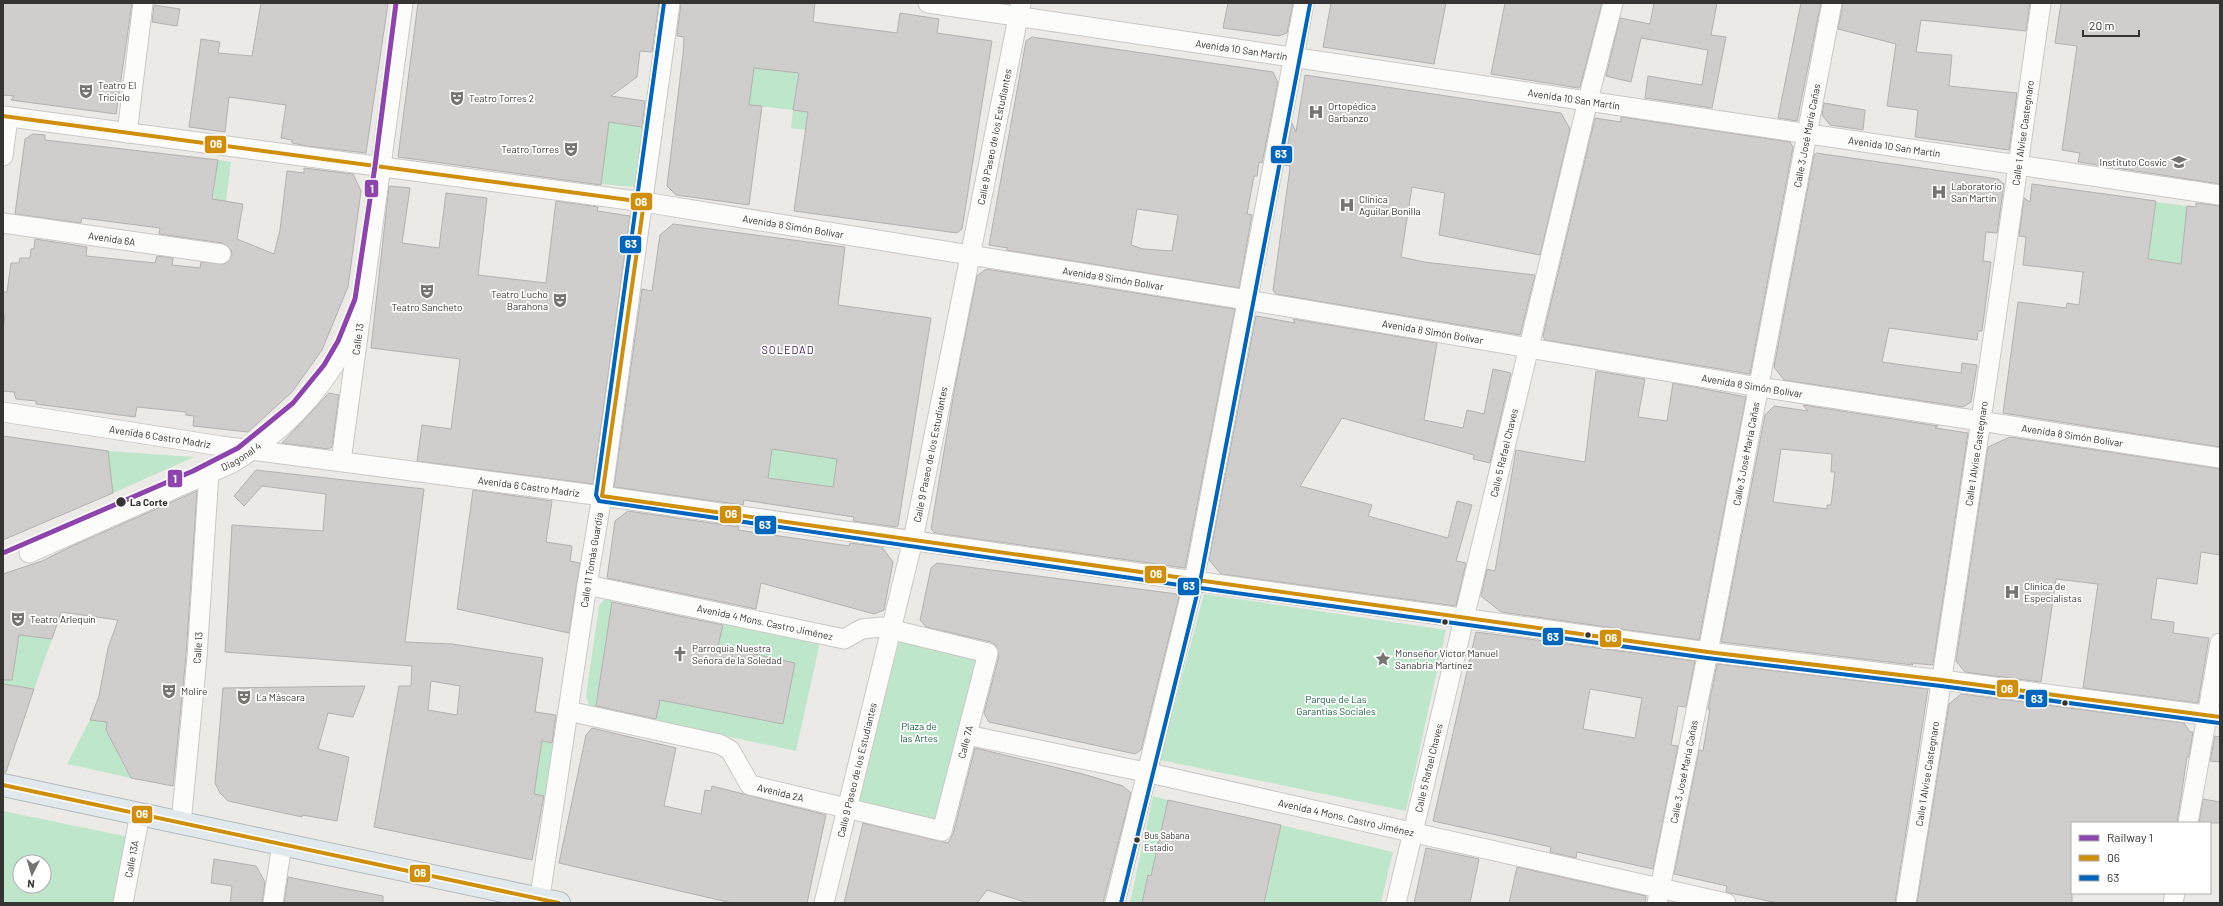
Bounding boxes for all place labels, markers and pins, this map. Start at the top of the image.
place label: Teatro El Triciclo [98,79,136,103]
theatre icon: Teatro El Triciclo [77,82,95,100]
theatre icon: Teatro Torres 2 [448,89,466,107]
place label: Teatro Torres 2 [469,92,534,104]
place label: Ortopédica Garbanzo [1328,100,1376,124]
hospital icon: Ortopédica Garbanzo [1307,103,1325,121]
theatre icon: Teatro Torres [562,140,580,158]
place label: Teatro Torres [501,143,559,155]
school or university icon: Instituto Cosvic [2170,153,2188,171]
place label: Instituto Cosvic [2100,156,2167,168]
place label: Laboratorio San Martín [1951,180,2002,204]
hospital icon: Laboratorio San Martín [1930,183,1948,201]
place label: Clínica Aguilar Bonilla [1359,193,1421,217]
hospital icon: Clínica Aguilar Bonilla [1338,196,1356,214]
theatre icon: Teatro Sancheto [418,282,436,300]
place label: Teatro Lucho Barahona [491,288,548,312]
theatre icon: Teatro Lucho Barahona [551,291,569,309]
place label: Teatro Sancheto [392,301,463,313]
marker: La Corte [114,495,128,509]
place label: La Corte [130,496,168,508]
place label: Clínica de Especialistas [2024,580,2082,604]
hospital icon: Clínica de Especialistas [2003,583,2021,601]
theatre icon: Teatro Arlequín [9,610,27,628]
place label: Teatro Arlequín [30,613,96,625]
unlabelled marker [1440,617,1450,627]
unlabelled marker [1583,630,1593,640]
place label: Parroquia Nuestra Señora de la Soledad [692,642,782,666]
church icon: Parroquia Nuestra Señora de la Soledad [671,645,689,663]
place label: Monseñor Víctor Manuel Sanabria Martínez [1395,647,1498,671]
place icon: Monseñor Víctor Manuel Sanabria Martínez [1374,650,1392,668]
theatre icon: Molire [160,682,178,700]
place label: Molire [181,685,207,697]
theatre icon: La Máscara [235,688,253,706]
place label: La Máscara [256,691,305,703]
unlabelled marker [2060,698,2070,708]
place label: Bus Sabana Estadio [1144,830,1189,853]
marker: Bus Sabana Estadio [1132,835,1142,845]

